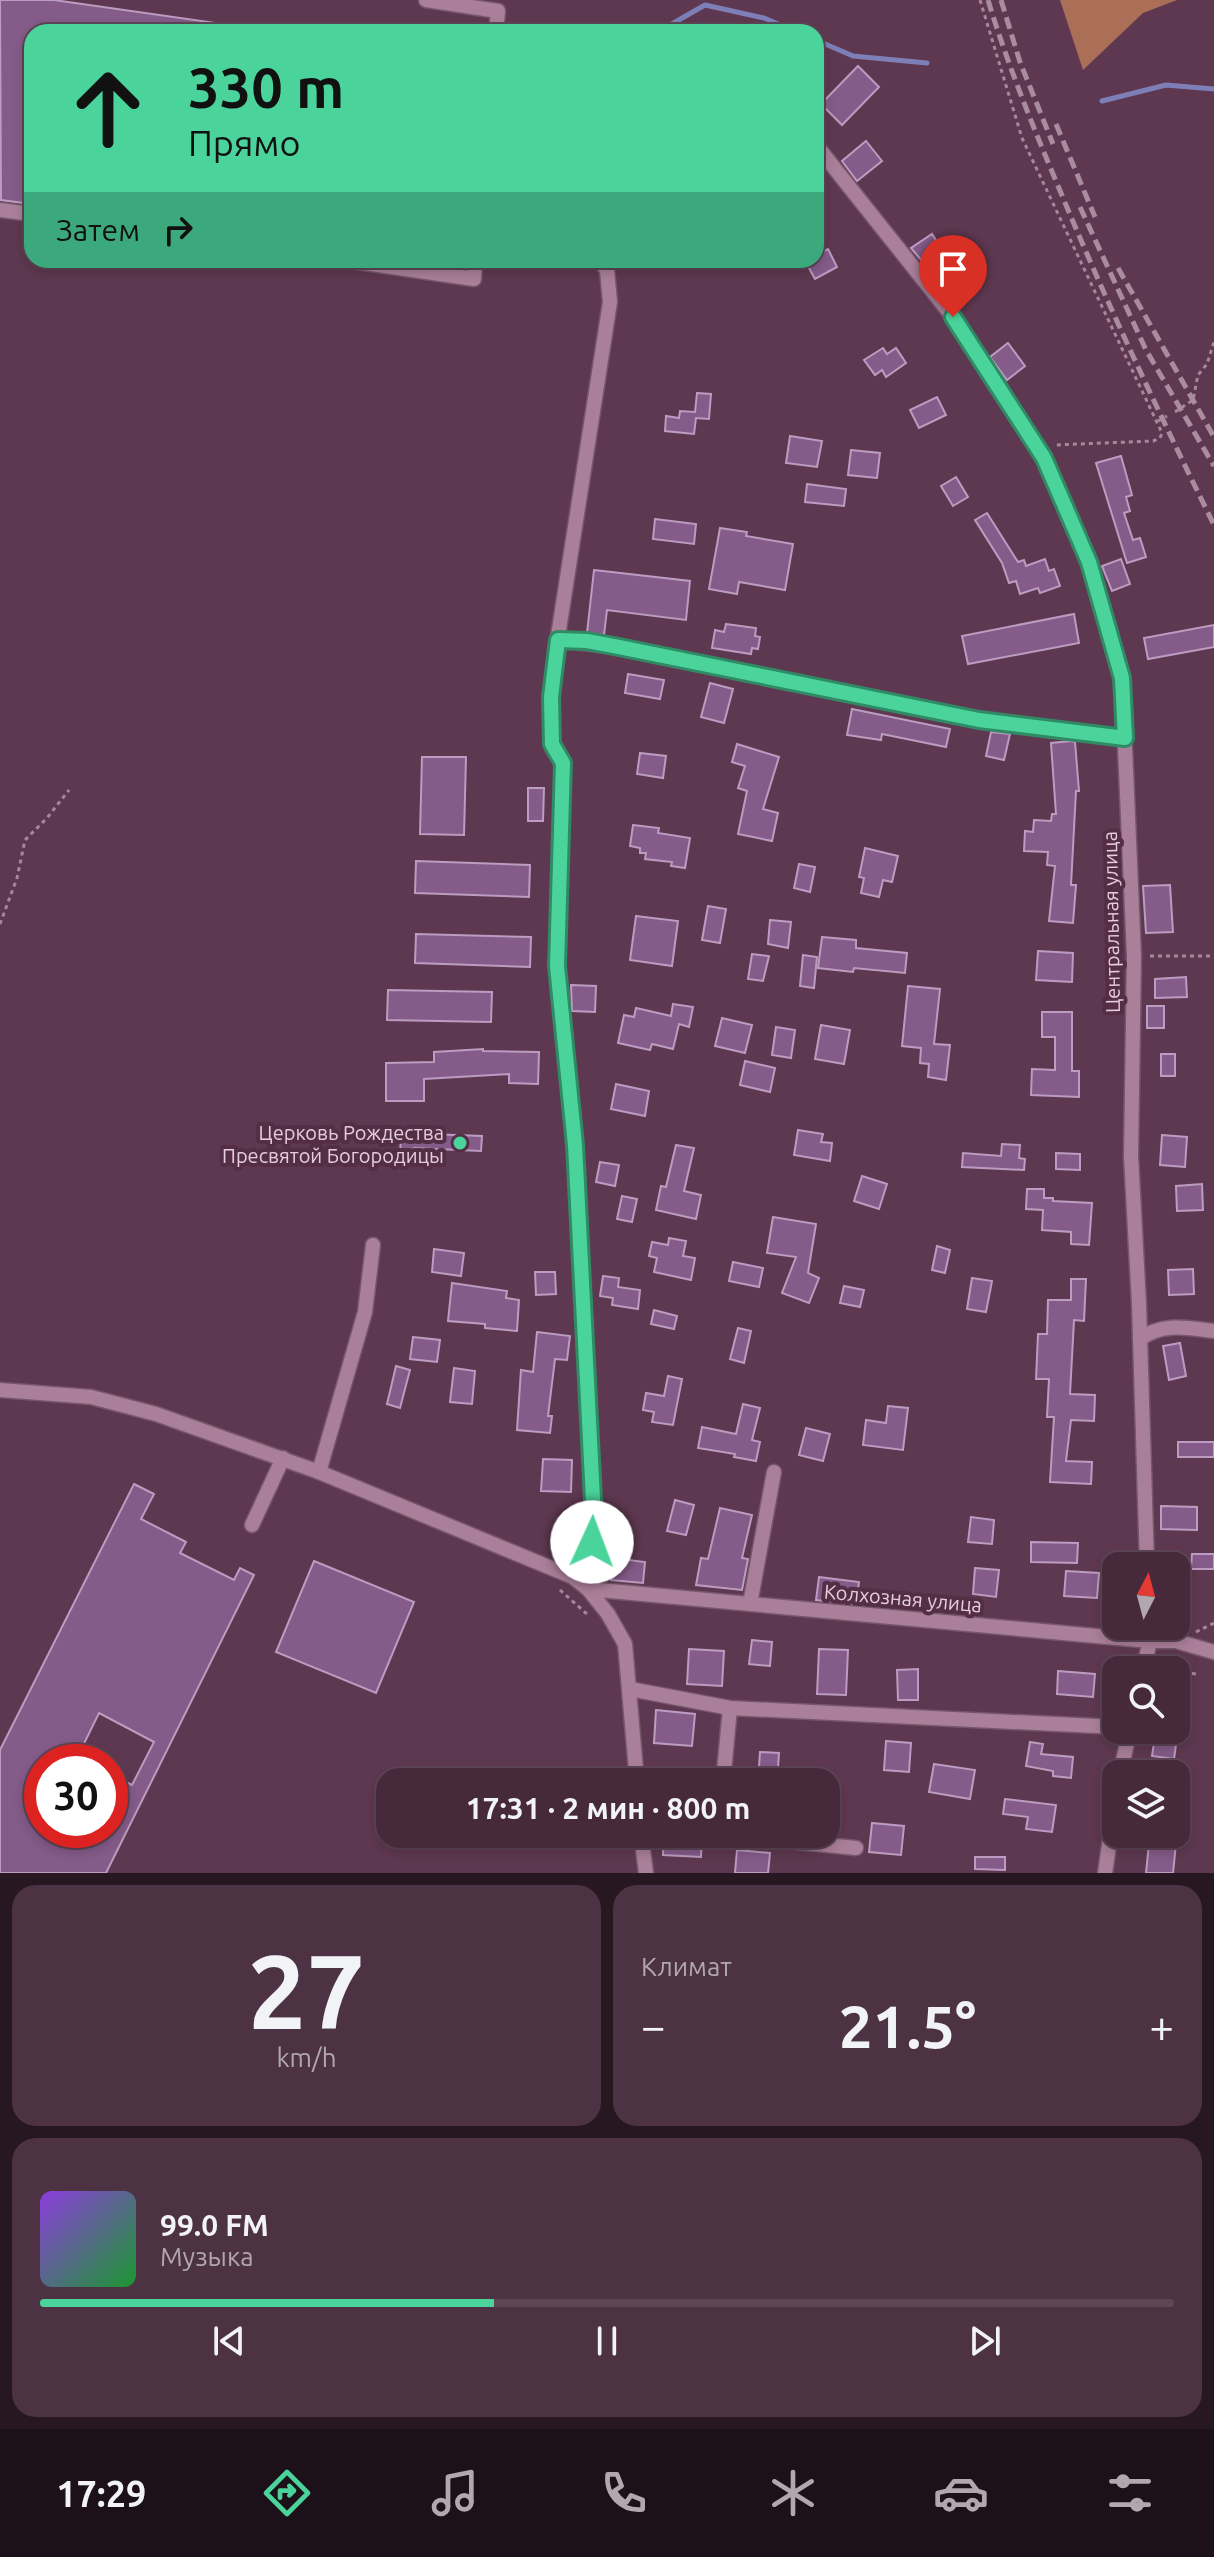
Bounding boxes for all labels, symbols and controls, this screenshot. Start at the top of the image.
icon: ahead [56,56,160,160]
text: 330 m [188,56,344,119]
text: Прямо [188,122,301,163]
icon: right [156,208,200,252]
text: Затем [56,213,140,247]
pin [919,235,987,317]
icon: arrive [931,247,975,291]
street label: Центральная улица [1098,831,1124,1013]
place label: Церковь Рождества Пресвятой Богородицы [222,1121,444,1167]
marker: Церковь Рождества Пресвятой Богородицы [451,1134,469,1152]
position arrow [550,1500,634,1584]
north arrow [1102,1552,1190,1640]
map controls [1102,1552,1190,1848]
street label: Колхозная улица [823,1580,983,1616]
button: search [1102,1656,1190,1744]
speed limit sign: 30 [24,1744,128,1848]
button: layers [1102,1760,1190,1848]
text: 17:31 · 2 мин · 800 m [466,1791,750,1825]
text: 27 [248,1932,365,2049]
text: Климат [641,1952,732,1981]
text: 21.5° [839,1992,976,2059]
text: − [641,2001,666,2050]
text: + [1149,2001,1174,2050]
text: km/h [276,2043,337,2072]
text: 99.0 FM [160,2208,269,2242]
text: Музыка [160,2242,254,2271]
icon: previous [207,2319,251,2363]
icon: pause [585,2319,629,2363]
icon: next [963,2319,1007,2363]
icon: directions [259,2465,315,2521]
icon: music [427,2465,483,2521]
icon: phone [596,2465,652,2521]
icon: climate [765,2465,821,2521]
icon: car [933,2465,989,2521]
icon: filters [1102,2465,1158,2521]
text: 17:29 [56,2473,146,2514]

